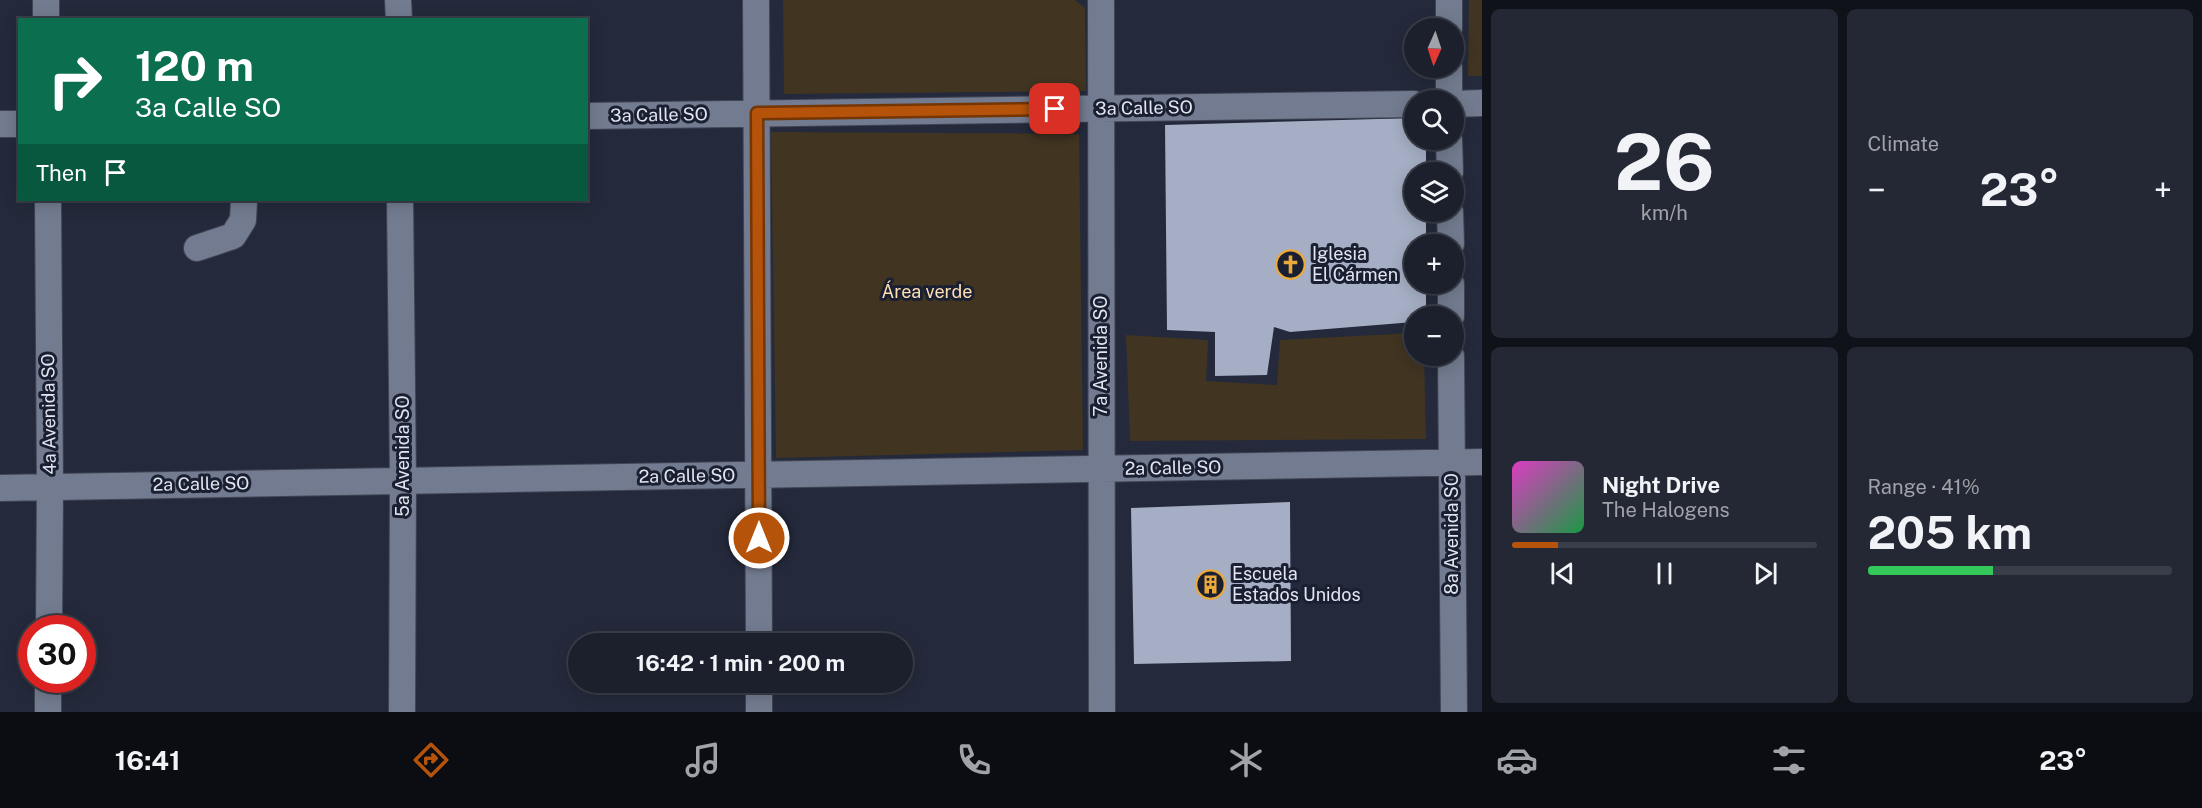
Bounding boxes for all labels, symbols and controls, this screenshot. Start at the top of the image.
north arrow [1404,18,1464,78]
map controls [1404,18,1464,366]
text: 120 m [135,41,254,90]
icon: right [36,42,114,120]
pin [1029,83,1080,134]
button: search [1404,90,1464,150]
text: 3a Calle SO [135,91,281,123]
icon: arrive [1038,92,1071,125]
street label: 3a Calle SO [1095,96,1193,119]
street label: 3a Calle SO [610,103,708,126]
text: 26 [1614,116,1715,208]
text: Climate [1868,132,1939,156]
icon: arrive [99,156,132,189]
text: Then [36,160,87,186]
button: layers [1404,162,1464,222]
text: 23° [1980,163,2060,216]
text: − [1868,171,1886,209]
text: + [2154,171,2172,209]
text: km/h [1641,201,1688,225]
button: + [1404,234,1464,294]
place label: Iglesia El Cármen [1312,243,1398,285]
church icon: Iglesia El Cármen [1275,248,1307,280]
park label: Área verde [882,280,972,302]
street label: 7a Avenida SO [1090,296,1111,416]
button: − [1404,306,1464,366]
street label: 4a Avenida SO [37,353,60,475]
street label: 5a Avenida SO [392,395,413,517]
street label: 2a Calle SO [1124,456,1222,479]
street label: 2a Calle SO [638,464,736,487]
street label: 2a Calle SO [152,472,250,495]
text: Night Drive [1602,472,1720,498]
street label: 8a Avenida SO [1441,473,1462,595]
text: Range · 41% [1868,475,1980,499]
text: The Halogens [1602,498,1730,522]
position arrow [727,506,791,570]
text: 205 km [1868,506,2032,559]
icon: previous [1546,557,1579,590]
icon: pause [1648,557,1681,590]
icon: next [1749,557,1782,590]
place label: Escuela Estados Unidos [1232,563,1361,605]
building icon: Escuela Estados Unidos [1195,568,1227,600]
speed limit sign: 30 [18,615,96,693]
text: 16:42 · 1 min · 200 m [636,650,845,676]
icon: directions [410,739,452,781]
icon: music [682,739,724,781]
icon: phone [953,739,995,781]
icon: climate [1225,739,1267,781]
icon: car [1496,739,1538,781]
icon: filters [1768,739,1810,781]
text: 16:41 [115,744,181,776]
text: 23° [2039,744,2087,776]

